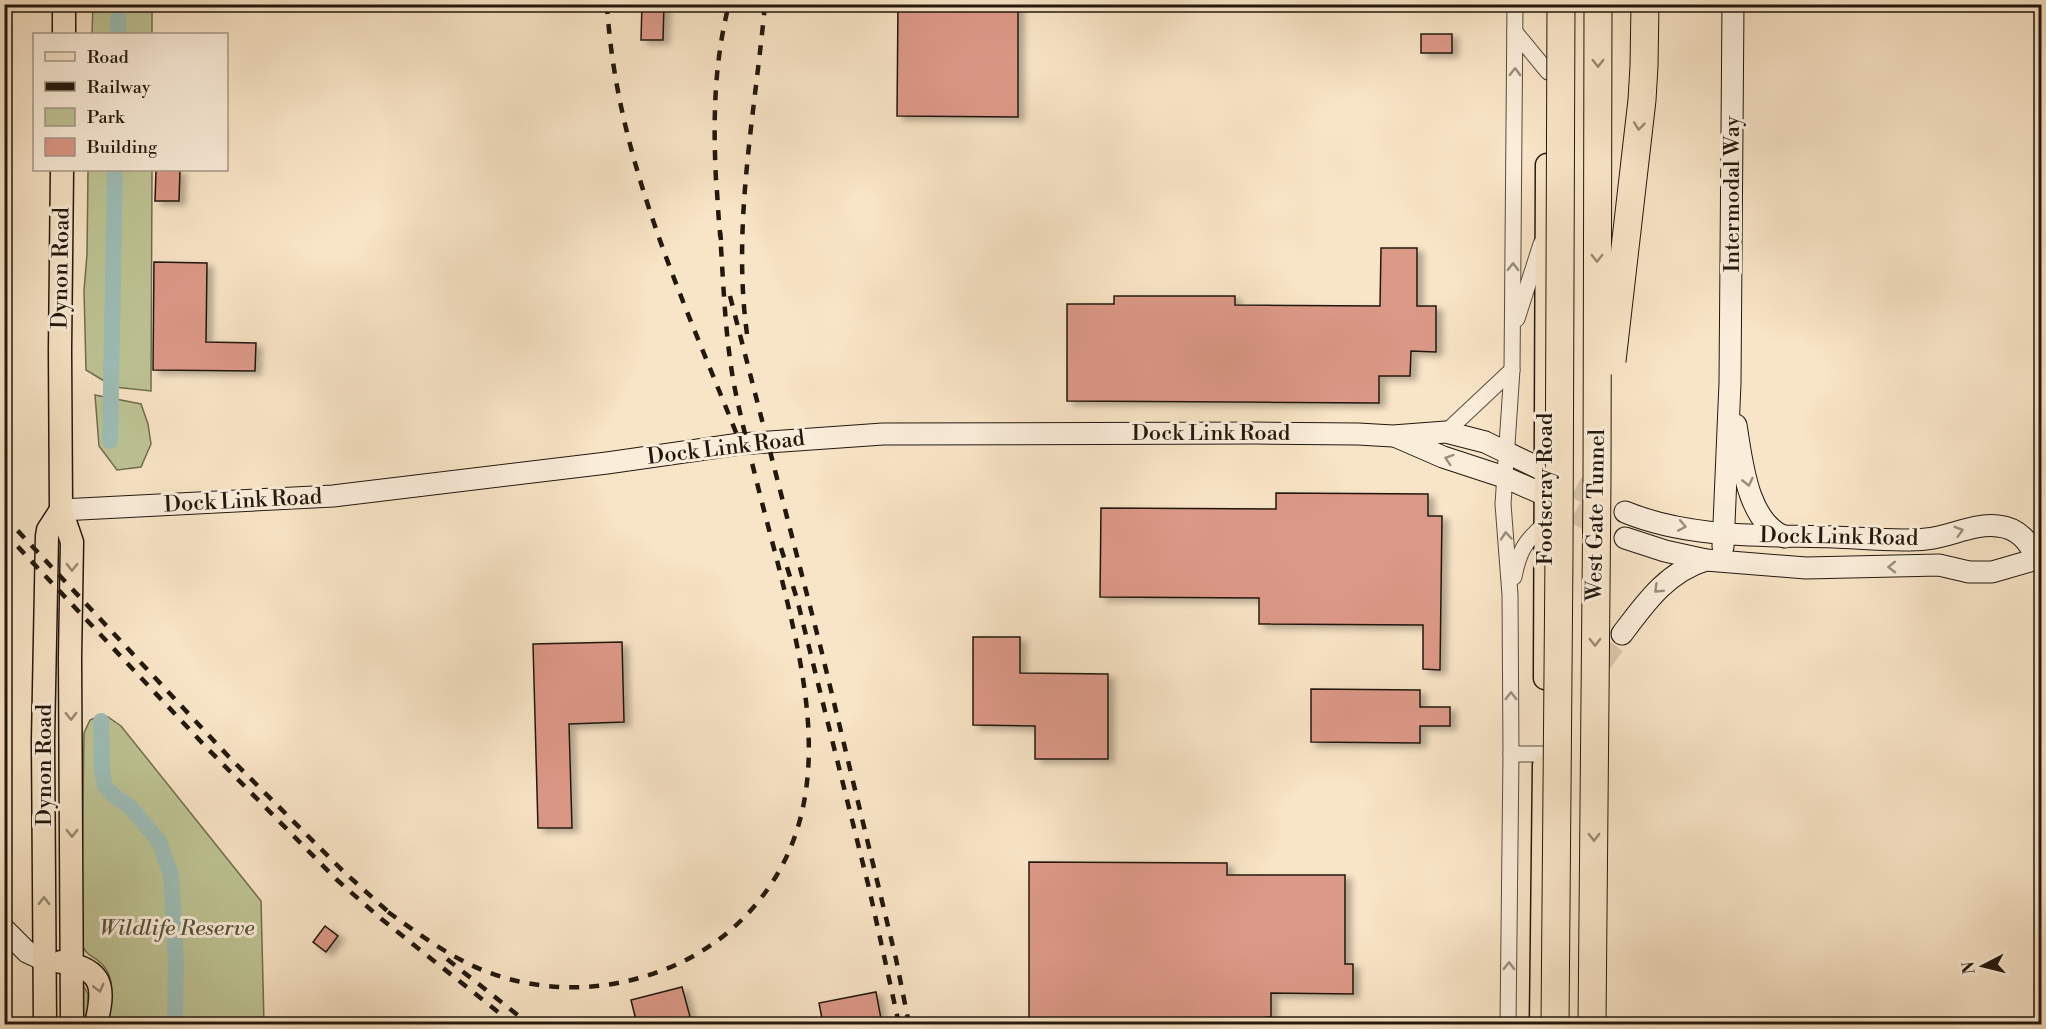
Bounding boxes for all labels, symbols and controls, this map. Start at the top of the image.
legend [33,33,228,171]
text: Road [87,46,130,69]
one-way arrow [1592,58,1604,67]
one-way arrow [1509,67,1521,76]
text: Railway [87,76,151,99]
text: Park [87,106,126,129]
street label: Intermodal Way [1719,115,1746,272]
one-way arrow [1633,121,1646,130]
text: Building [86,136,158,159]
street label: Dynon Road [46,206,76,329]
one-way arrow [1591,253,1603,262]
one-way arrow [1507,262,1519,271]
street label: Footscray Road [1532,412,1559,565]
street label: Dock Link Road [1132,420,1291,447]
street label: Dock Link Road [646,425,807,471]
street label: West Gate Tunnel [1581,428,1611,602]
one-way arrow [1444,453,1455,466]
one-way arrow [1740,477,1753,487]
street label: Dock Link Road [163,483,323,519]
one-way arrow [1677,519,1687,532]
street label: Dock Link Road [1759,522,1919,552]
one-way arrow [1954,526,1964,539]
one-way arrow [1500,532,1513,541]
one-way arrow [1888,560,1897,573]
one-way arrow [65,562,78,571]
one-way arrow [1654,582,1664,593]
one-way arrow [1589,637,1601,646]
one-way arrow [1505,691,1517,700]
street label: Dynon Road [31,704,58,826]
one-way arrow [65,711,77,720]
one-way arrow [66,829,78,838]
one-way arrow [1588,832,1600,841]
one-way arrow [38,897,50,906]
park label: Wildlife Reserve [99,915,255,942]
north arrow [1953,936,2013,996]
text: N [1958,960,1980,975]
one-way arrow [1503,962,1515,971]
one-way arrow [92,982,105,992]

